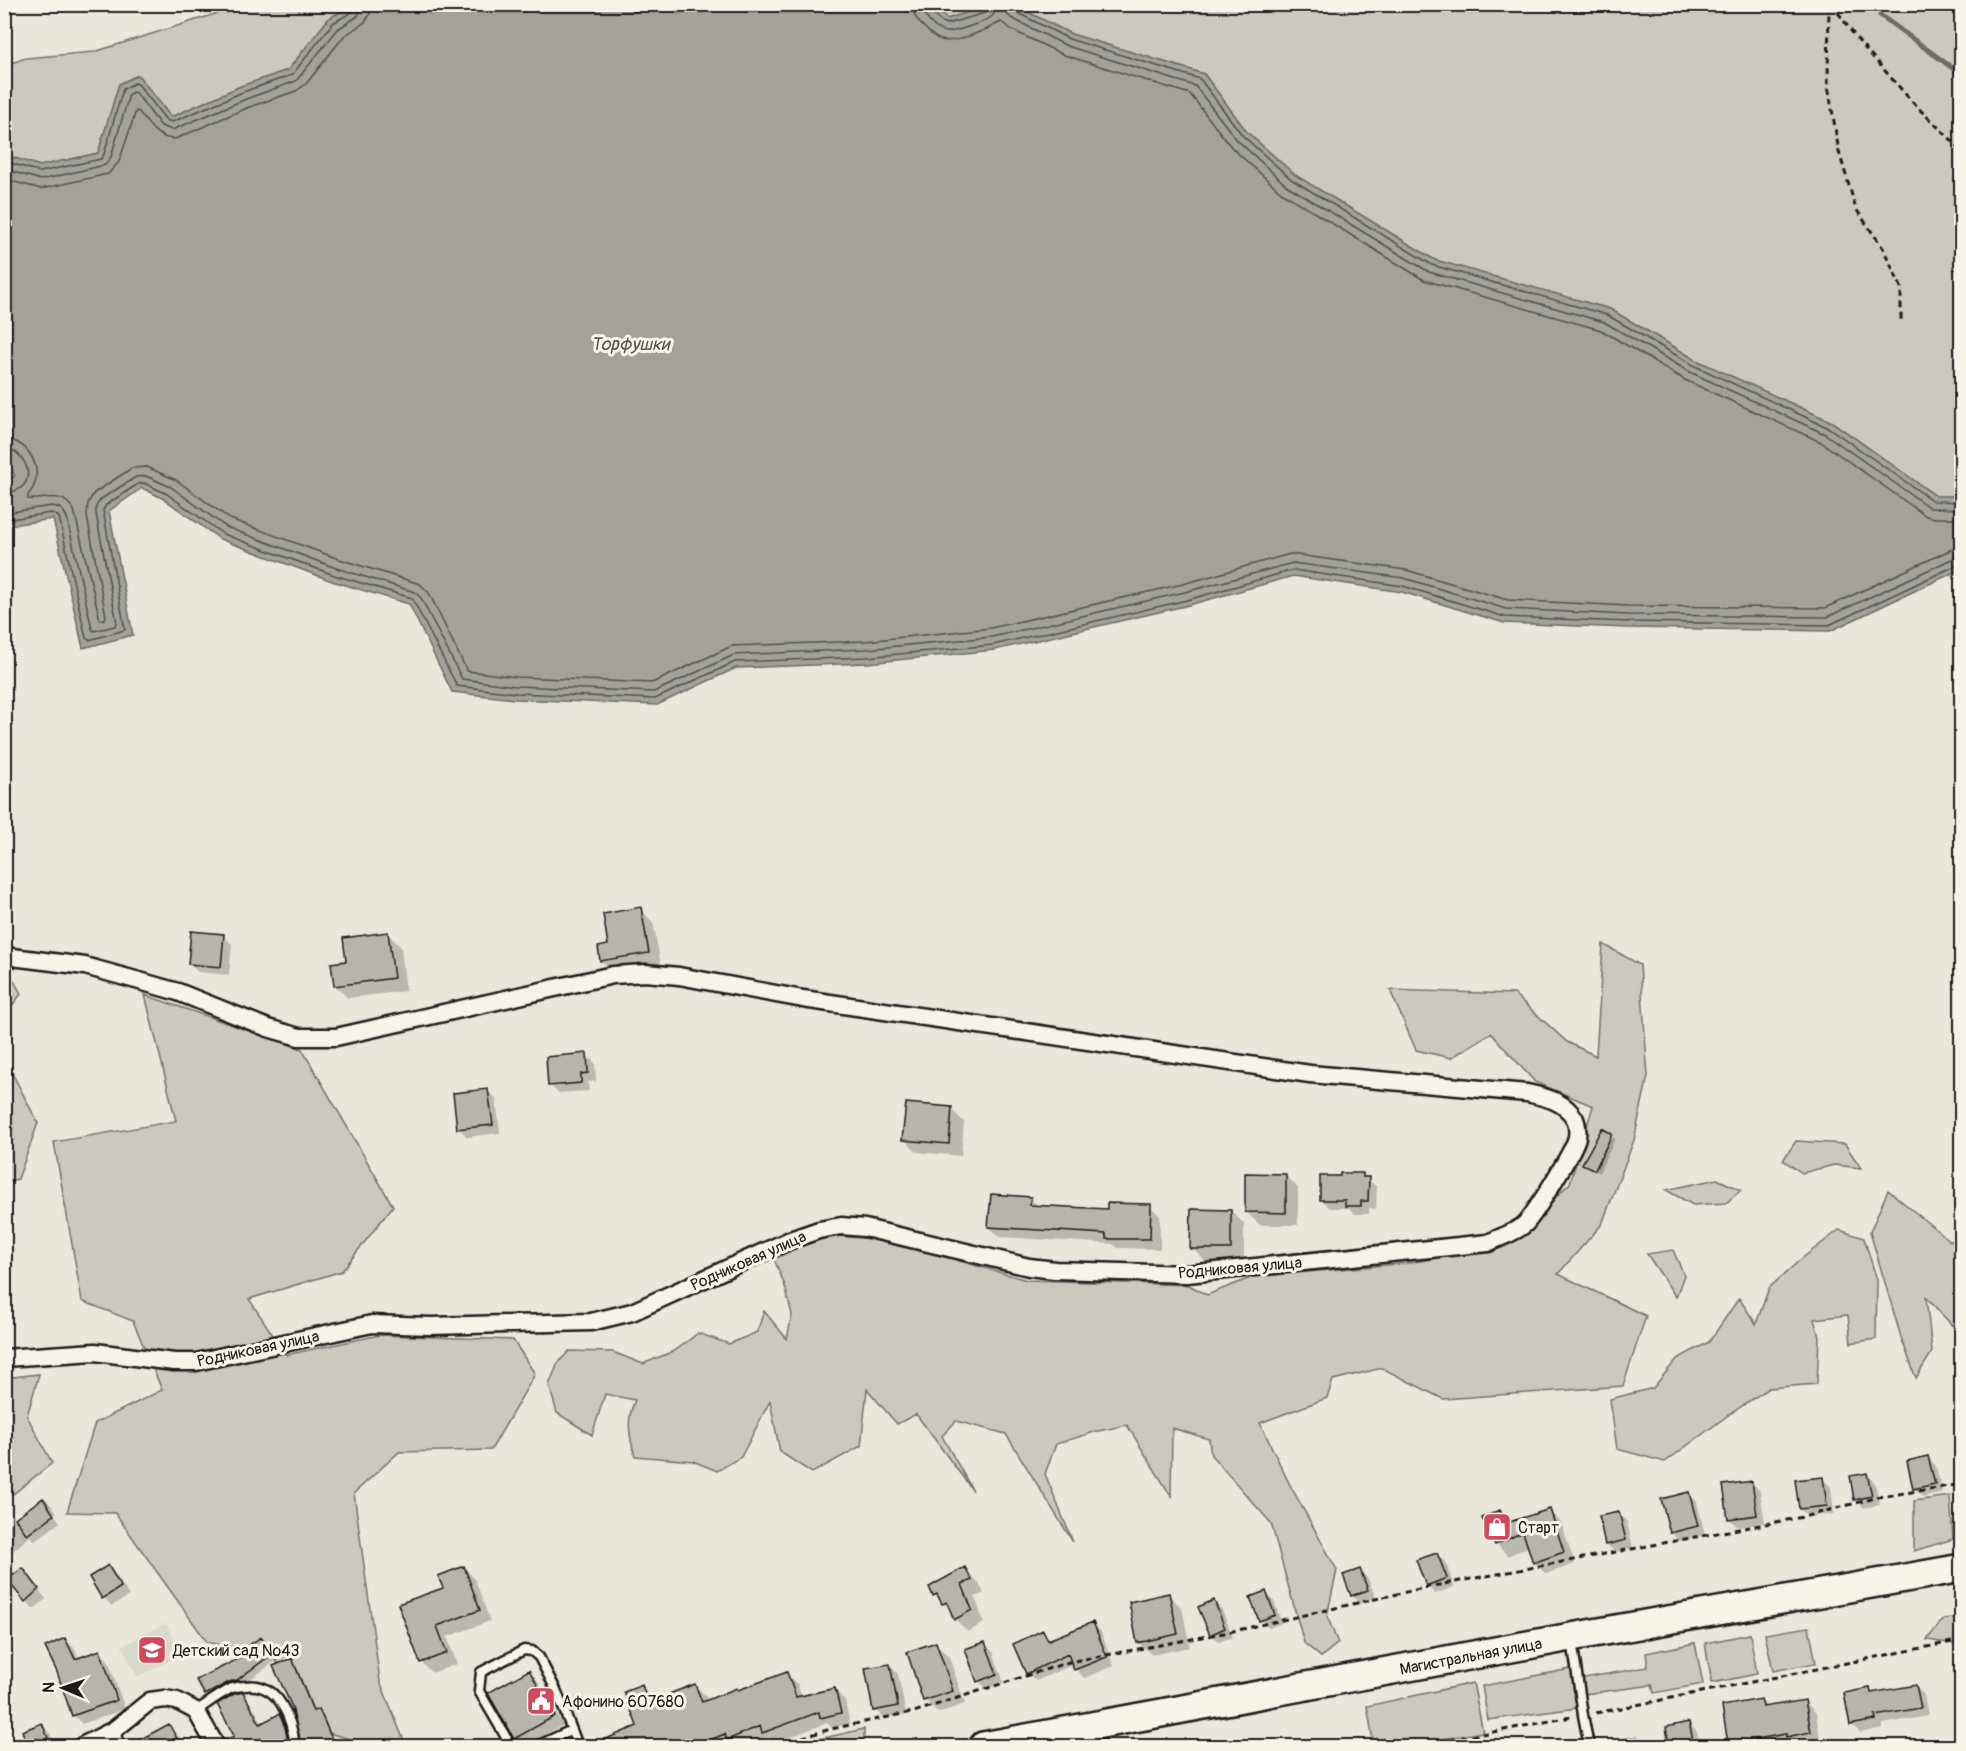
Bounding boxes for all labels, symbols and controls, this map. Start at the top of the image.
water label: Торфушки [591,333,671,356]
street label: Родниковая улица [688,1227,809,1295]
street label: Родниковая улица [1177,1253,1303,1283]
street label: Родниковая улица [195,1326,321,1372]
shop icon: Старт [1481,1511,1513,1543]
place label: Старт [1518,1518,1559,1538]
school or university icon: Детский сад №43 [136,1634,168,1666]
street label: Магистральная улица [1398,1634,1544,1680]
place label: Детский сад №43 [172,1641,299,1661]
north arrow [33,1658,93,1718]
text: N [39,1682,59,1693]
public building icon: Афонино 607680 [525,1685,557,1717]
place label: Афонино 607680 [562,1692,685,1712]

